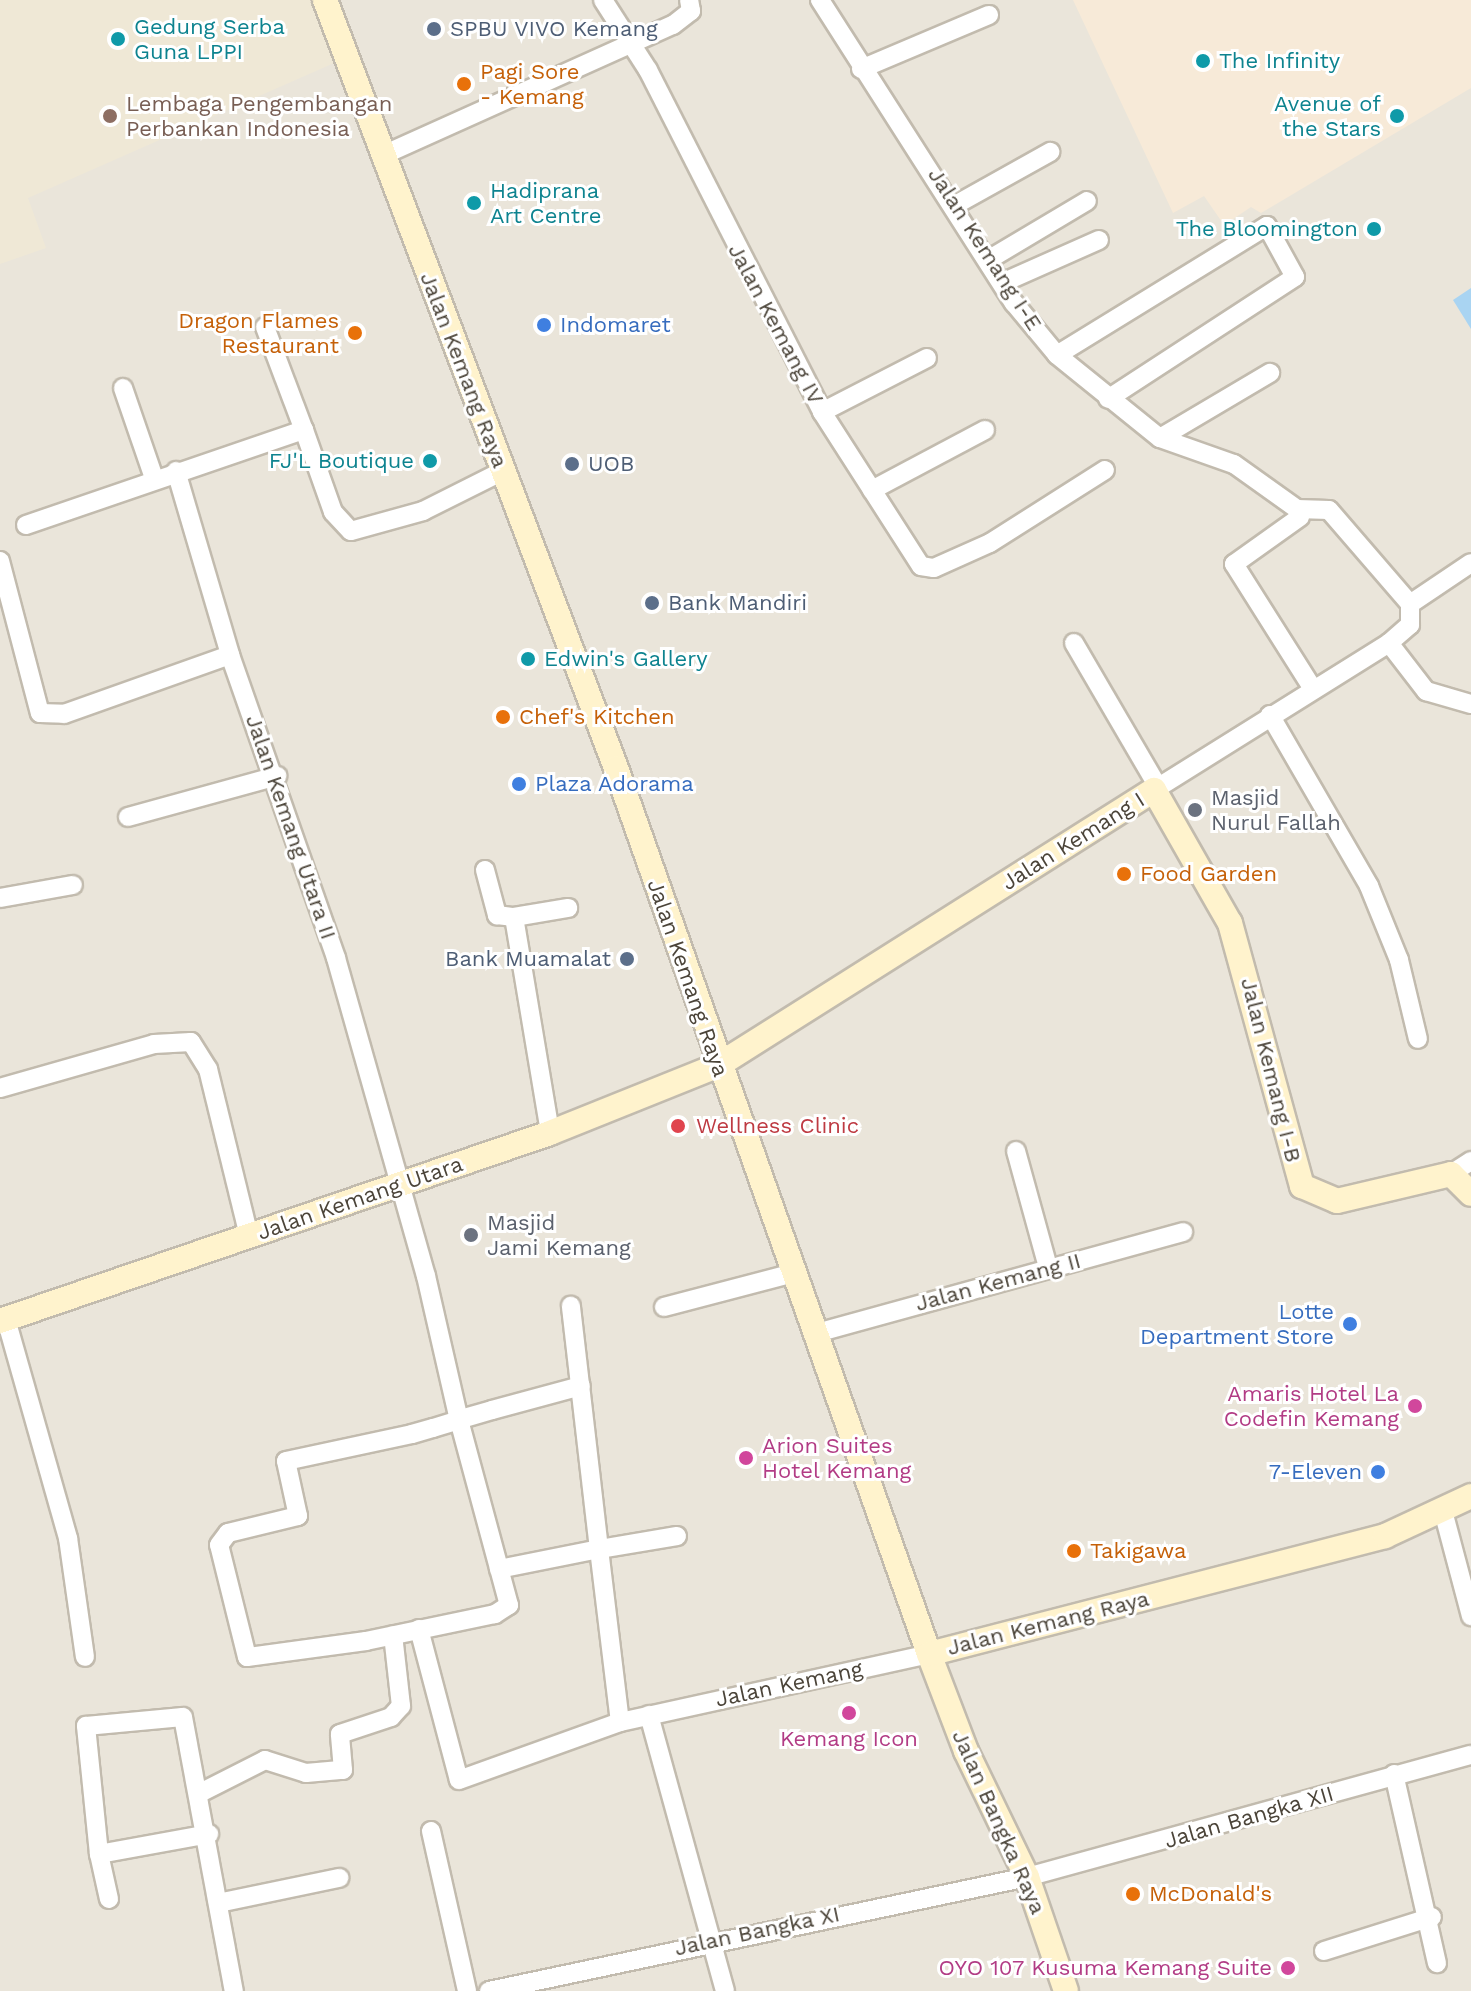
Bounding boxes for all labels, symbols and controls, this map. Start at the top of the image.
place label: Gedung Serba Guna LPPI [134,13,285,64]
place label: SPBU VIVO Kemang [450,16,659,42]
marker: SPBU VIVO Kemang [425,20,443,38]
marker: Gedung Serba Guna LPPI [109,30,127,48]
place label: The Infinity [1219,48,1340,74]
marker: The Infinity [1194,52,1212,70]
place label: Pagi Sore - Kemang [480,58,584,110]
marker: Pagi Sore - Kemang [455,75,473,93]
place label: Lembaga Pengembangan Perbankan Indonesia [126,90,393,142]
place label: Avenue of the Stars [1274,90,1381,142]
marker: Lembaga Pengembangan Perbankan Indonesia [101,107,119,125]
marker: Avenue of the Stars [1388,107,1406,125]
street label: Jalan Kemang I-E [922,163,1048,335]
place label: Hadiprana Art Centre [490,177,601,228]
marker: Hadiprana Art Centre [465,194,483,212]
place label: The Bloomington [1176,216,1358,242]
marker: The Bloomington [1365,220,1383,238]
street label: Jalan Kemang IV [723,239,829,409]
street label: Jalan Kemang Raya [415,269,513,471]
place label: Dragon Flames Restaurant [178,307,339,358]
place label: Indomaret [560,312,671,338]
marker: Indomaret [535,316,553,334]
marker: Dragon Flames Restaurant [346,324,364,342]
place label: FJ'L Boutique [268,448,414,474]
place label: UOB [588,451,634,477]
marker: FJ'L Boutique [421,452,439,470]
marker: UOB [563,455,581,473]
place label: Bank Mandiri [668,590,808,616]
marker: Bank Mandiri [643,594,661,612]
place label: Edwin's Gallery [544,646,708,672]
marker: Edwin's Gallery [519,650,537,668]
place label: Chef's Kitchen [519,704,675,730]
marker: Chef's Kitchen [494,708,512,726]
street label: Jalan Kemang Utara II [240,711,342,943]
place label: Plaza Adorama [535,771,695,797]
marker: Plaza Adorama [510,775,528,793]
place label: Masjid Nurul Fallah [1211,784,1342,836]
street label: Jalan Kemang I [997,786,1149,896]
marker: Masjid Nurul Fallah [1186,801,1204,819]
place label: Food Garden [1140,861,1277,887]
marker: Food Garden [1115,865,1133,883]
street label: Jalan Kemang Raya [642,876,734,1080]
place label: Bank Muamalat [445,946,611,972]
marker: Bank Muamalat [618,950,636,968]
street label: Jalan Kemang I-B [1235,975,1307,1165]
place label: Wellness Clinic [696,1113,859,1139]
marker: Wellness Clinic [667,1115,689,1137]
street label: Jalan Kemang Utara [254,1150,466,1246]
place label: Masjid Jami Kemang [487,1209,631,1260]
marker: Masjid Jami Kemang [462,1226,480,1244]
street label: Jalan Kemang II [912,1247,1084,1317]
place label: Lotte Department Store [1140,1298,1334,1350]
marker: Lotte Department Store [1341,1315,1359,1333]
place label: Amaris Hotel La Codefin Kemang [1224,1380,1399,1432]
marker: Amaris Hotel La Codefin Kemang [1406,1397,1424,1415]
place label: Arion Suites Hotel Kemang [762,1432,912,1484]
marker: Arion Suites Hotel Kemang [737,1449,755,1467]
place label: 7-Eleven [1269,1459,1362,1485]
marker: 7-Eleven [1369,1463,1387,1481]
place label: Takigawa [1090,1538,1186,1564]
marker: Takigawa [1065,1542,1083,1560]
street label: Jalan Kemang Raya [944,1585,1152,1661]
street label: Jalan Kemang [713,1656,865,1712]
marker: Kemang Icon [840,1704,858,1722]
place label: Kemang Icon [780,1726,918,1752]
street label: Jalan Bangka Raya [946,1726,1052,1918]
street label: Jalan Bangka XII [1161,1780,1337,1854]
place label: McDonald's [1149,1881,1272,1907]
marker: McDonald's [1124,1885,1142,1903]
street label: Jalan Bangka XI [672,1901,842,1961]
place label: OYO 107 Kusuma Kemang Suite [937,1955,1272,1981]
marker: OYO 107 Kusuma Kemang Suite [1279,1959,1297,1977]

